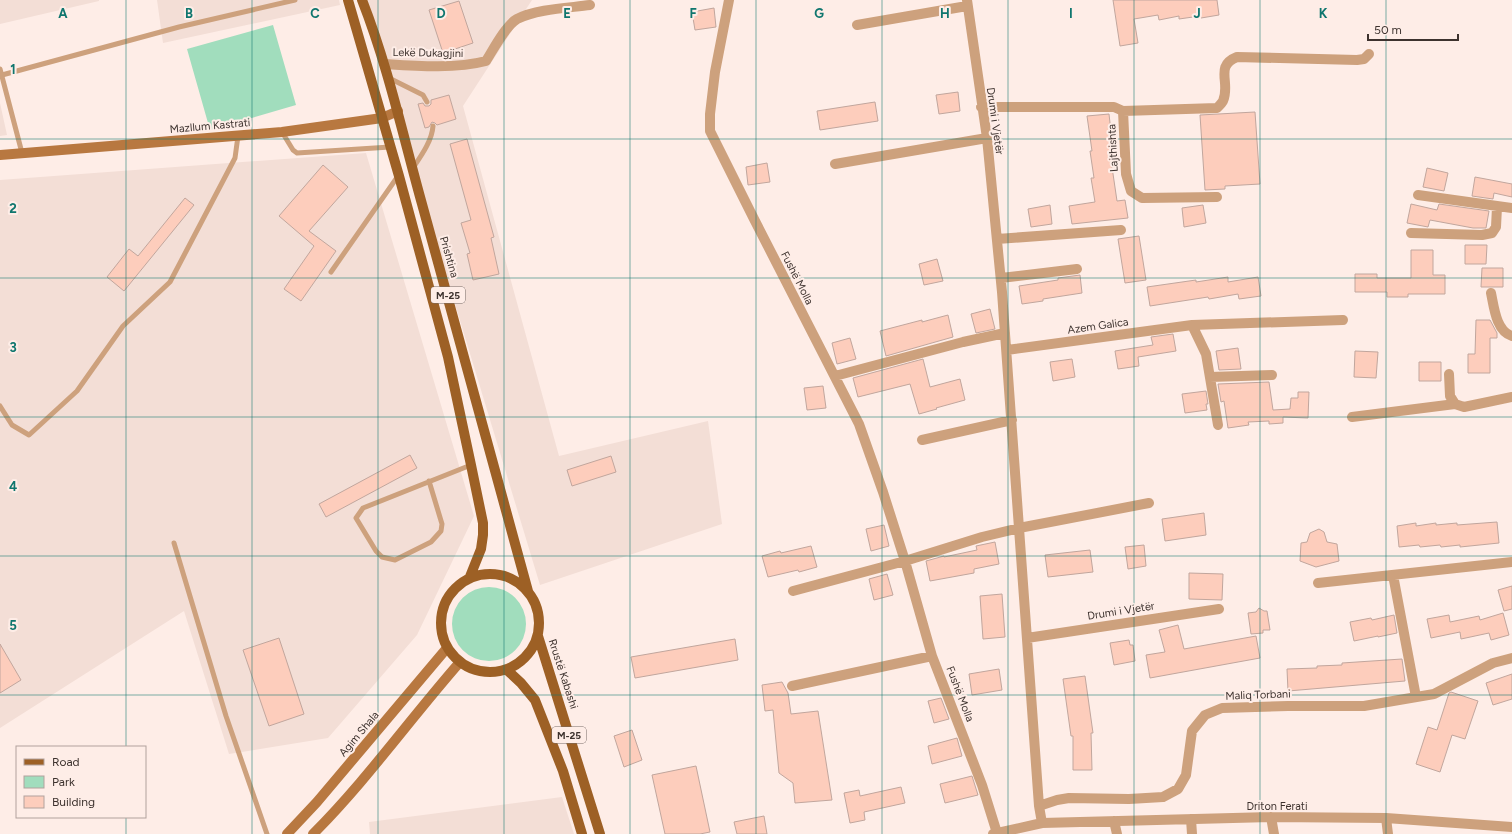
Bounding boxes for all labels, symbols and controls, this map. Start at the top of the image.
text: A [58,6,68,21]
text: B [185,6,193,21]
text: C [310,6,320,21]
text: D [436,6,446,21]
text: E [563,6,571,21]
text: F [689,6,697,21]
text: G [814,6,824,21]
text: H [940,6,950,21]
text: I [1069,6,1073,21]
text: J [1193,6,1201,21]
text: K [1319,6,1328,21]
scale bar [1368,16,1458,42]
text: 50 m [1374,23,1402,37]
street label: Lekë Dukagjini [392,46,464,60]
text: 1 [10,62,16,77]
street label: Drumi i Vjetër [984,87,1006,156]
street label: Mazllum Kastrati [169,116,251,136]
street label: Lajthishta [1105,124,1121,172]
text: 2 [9,201,17,216]
street label: Prishtina [437,235,461,279]
street label: Fushë Molla [778,249,816,307]
road number: M-25 [431,287,465,303]
street label: Azem Galica [1067,315,1129,337]
text: 3 [9,340,17,355]
text: 4 [9,479,17,494]
street label: Drumi i Vjetër [1087,599,1156,623]
text: 5 [9,618,17,633]
street label: Rrustë Kabashi [546,637,580,711]
street label: Fushë Molla [944,665,976,723]
street label: Maliq Torbani [1225,687,1291,703]
street label: Agim Shala [336,709,382,759]
road number: M-25 [552,727,586,743]
legend [16,746,146,818]
text: Road [52,755,80,769]
text: Park [52,775,75,789]
text: Building [52,795,95,809]
street label: Driton Ferati [1246,800,1308,813]

